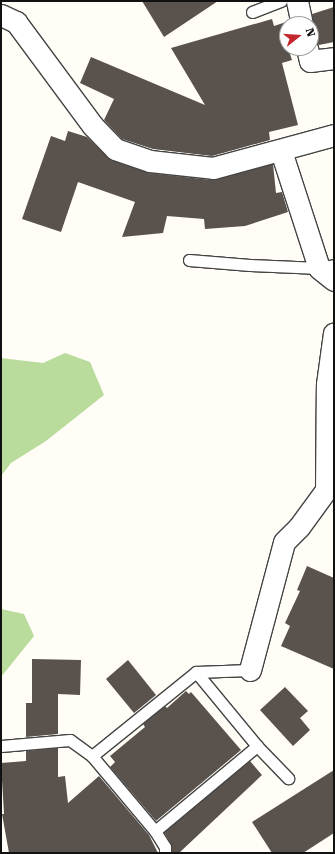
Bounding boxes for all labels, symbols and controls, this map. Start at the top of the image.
north arrow [279,16,319,56]
text: N [303,27,317,39]

